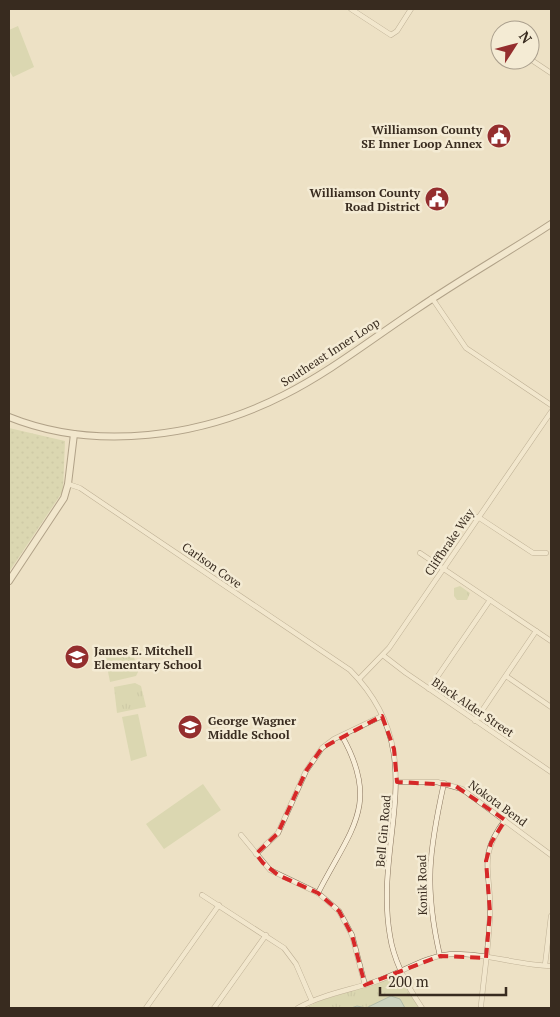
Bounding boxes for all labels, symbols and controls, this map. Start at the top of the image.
north arrow [490,20,540,70]
text: N [515,27,537,47]
place label: Williamson County SE Inner Loop Annex [361,122,483,151]
public building icon: Williamson County SE Inner Loop Annex [486,123,512,149]
place label: Williamson County Road District [309,185,421,214]
public building icon: Williamson County Road District [424,186,450,212]
street label: Southeast Inner Loop [278,314,382,390]
street label: Cliffbrake Way [421,505,478,578]
street label: Carlson Cove [179,539,245,591]
place label: James E. Mitchell Elementary School [94,643,202,672]
school or university icon: James E. Mitchell Elementary School [64,644,90,670]
street label: Black Alder Street [429,674,517,740]
place label: George Wagner Middle School [208,713,297,742]
school or university icon: George Wagner Middle School [177,714,203,740]
street label: Nokota Bend [466,777,530,829]
street label: Bell Gin Road [372,794,394,868]
street label: Konik Road [414,854,430,915]
scale bar [380,964,506,996]
text: 200 m [388,971,429,991]

